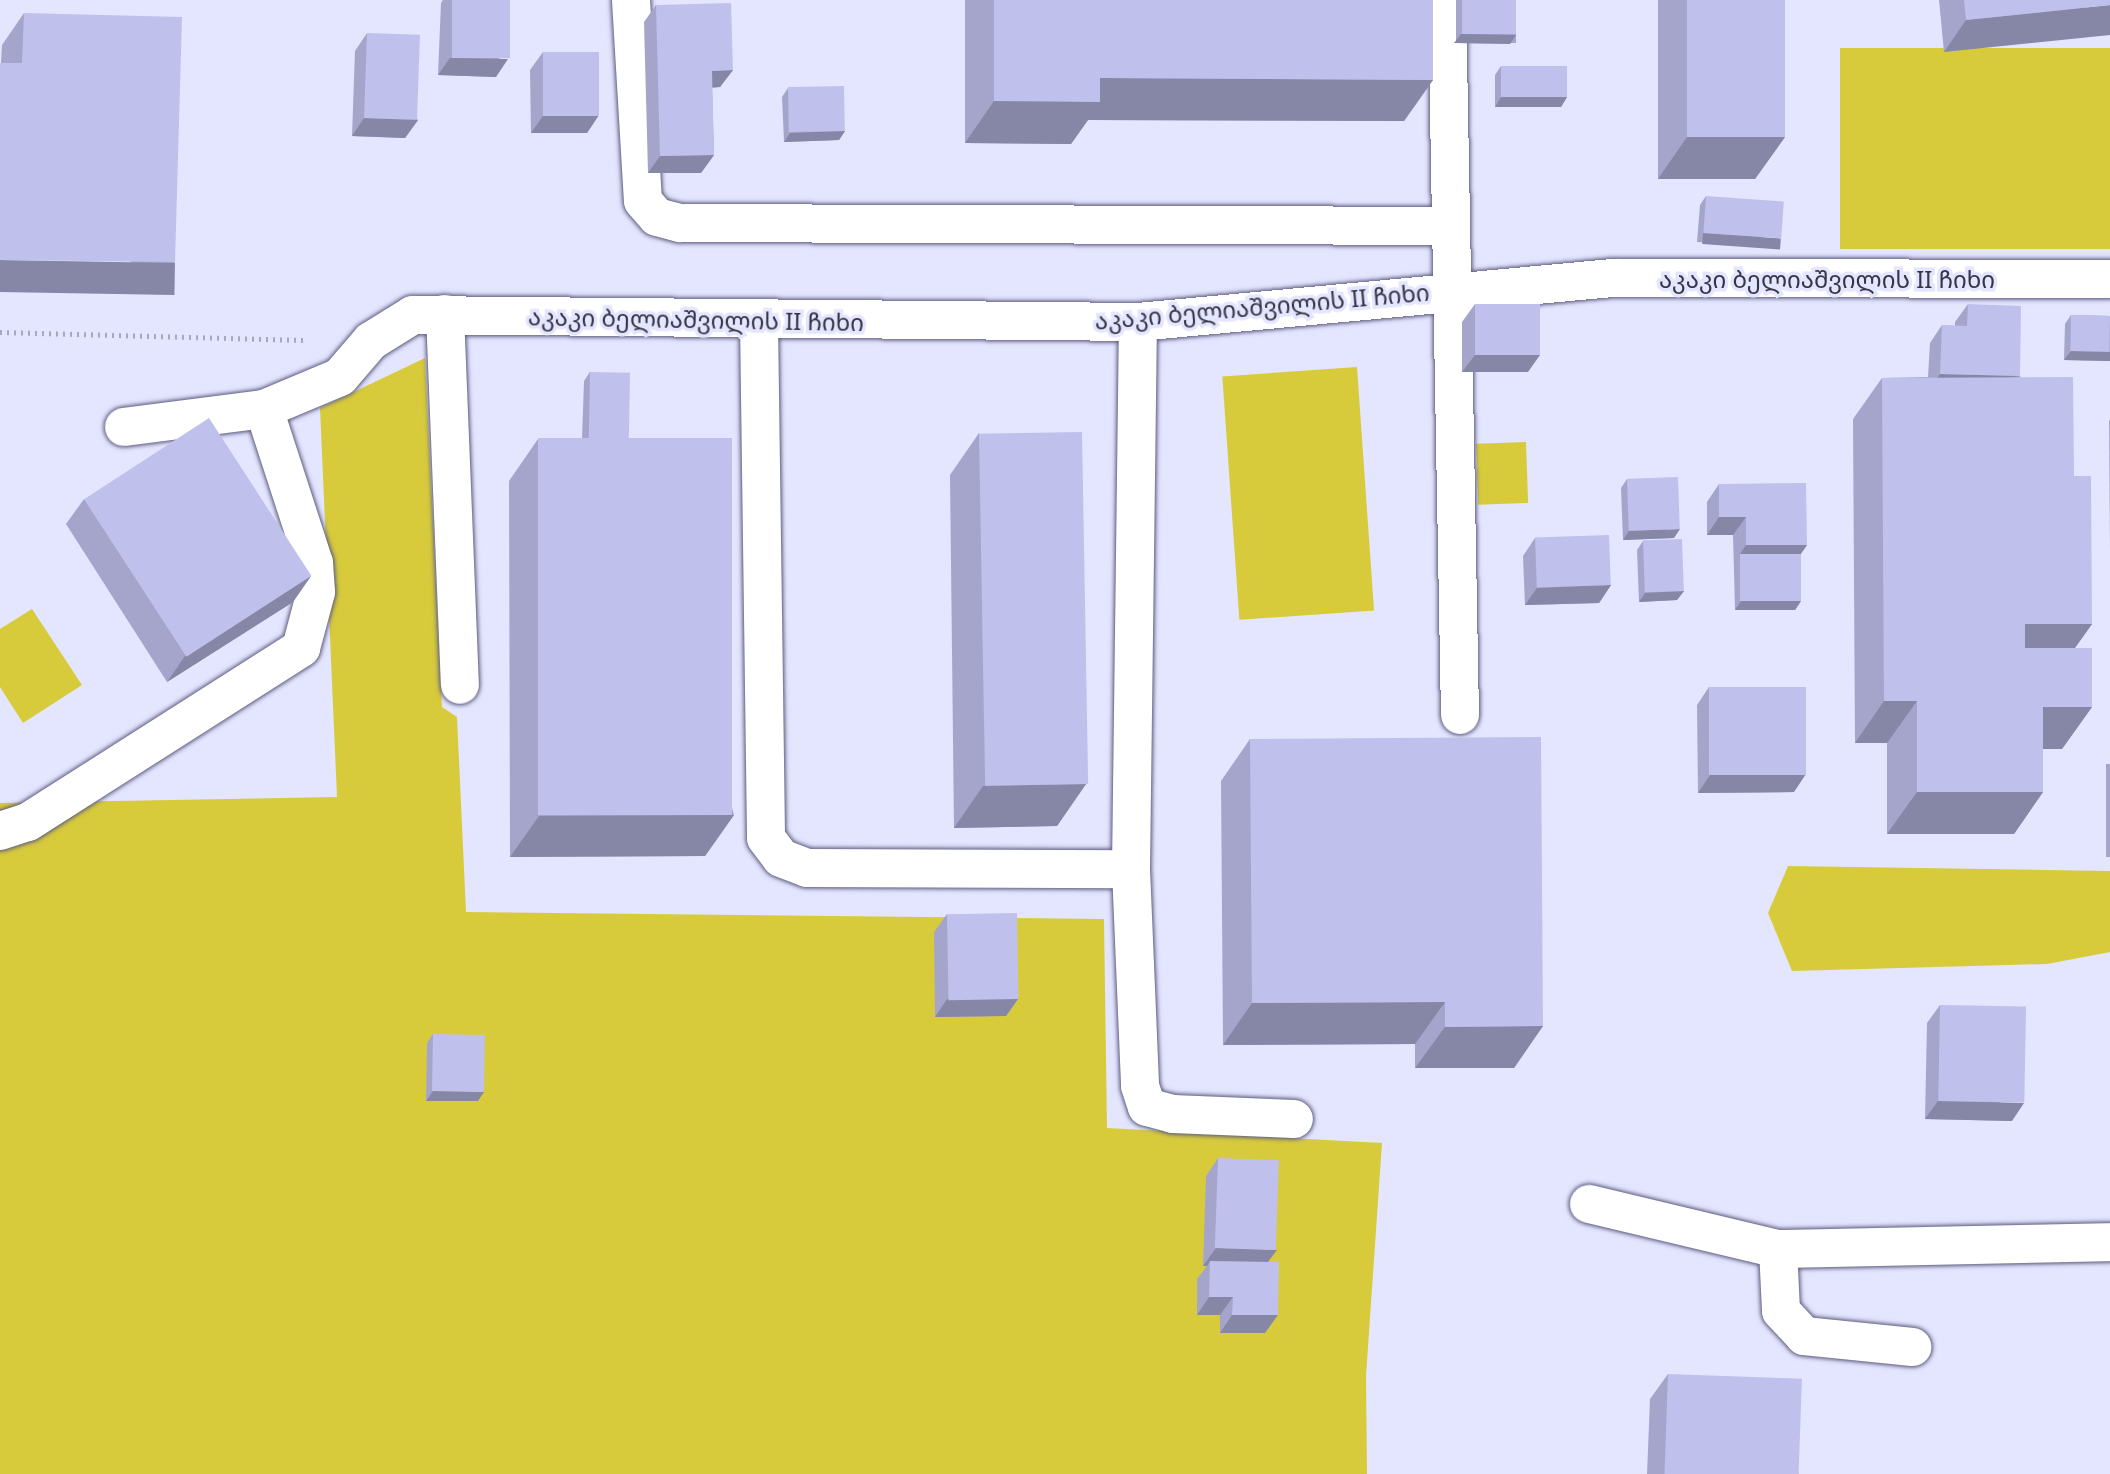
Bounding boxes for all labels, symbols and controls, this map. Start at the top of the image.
street label: აკაკი ბელიაშვილის II ჩიხი [1659,265,1995,293]
street label: აკაკი ბელიაშვილის II ჩიხი [1093,277,1431,335]
street label: აკაკი ბელიაშვილის II ჩიხი [528,302,864,336]

